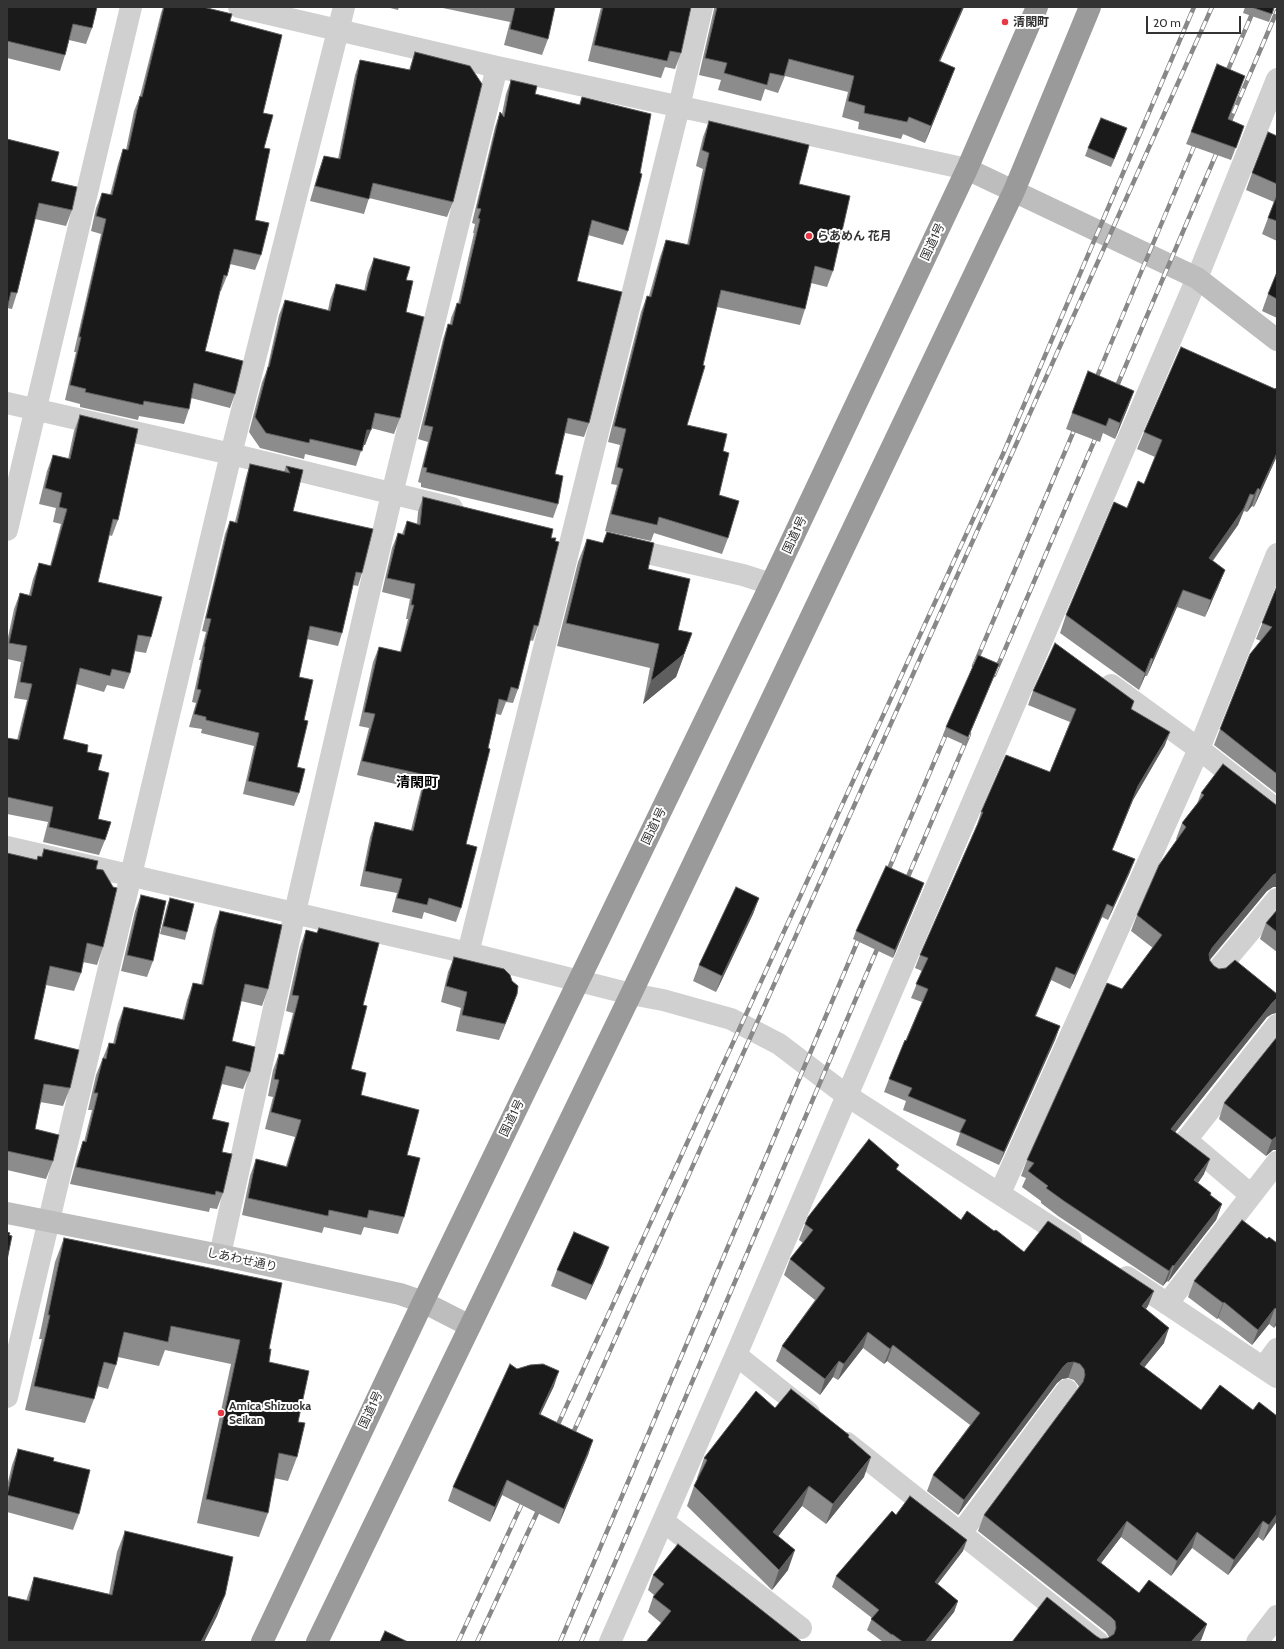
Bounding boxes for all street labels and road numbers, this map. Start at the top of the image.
street label: 国道1号 [918,221,948,263]
street label: 国道1号 [780,514,810,556]
street label: 国道1号 [639,805,669,847]
street label: 国道1号 [497,1097,527,1139]
street label: しあわせ通り [205,1245,279,1275]
street label: 国道1号 [356,1389,386,1431]

